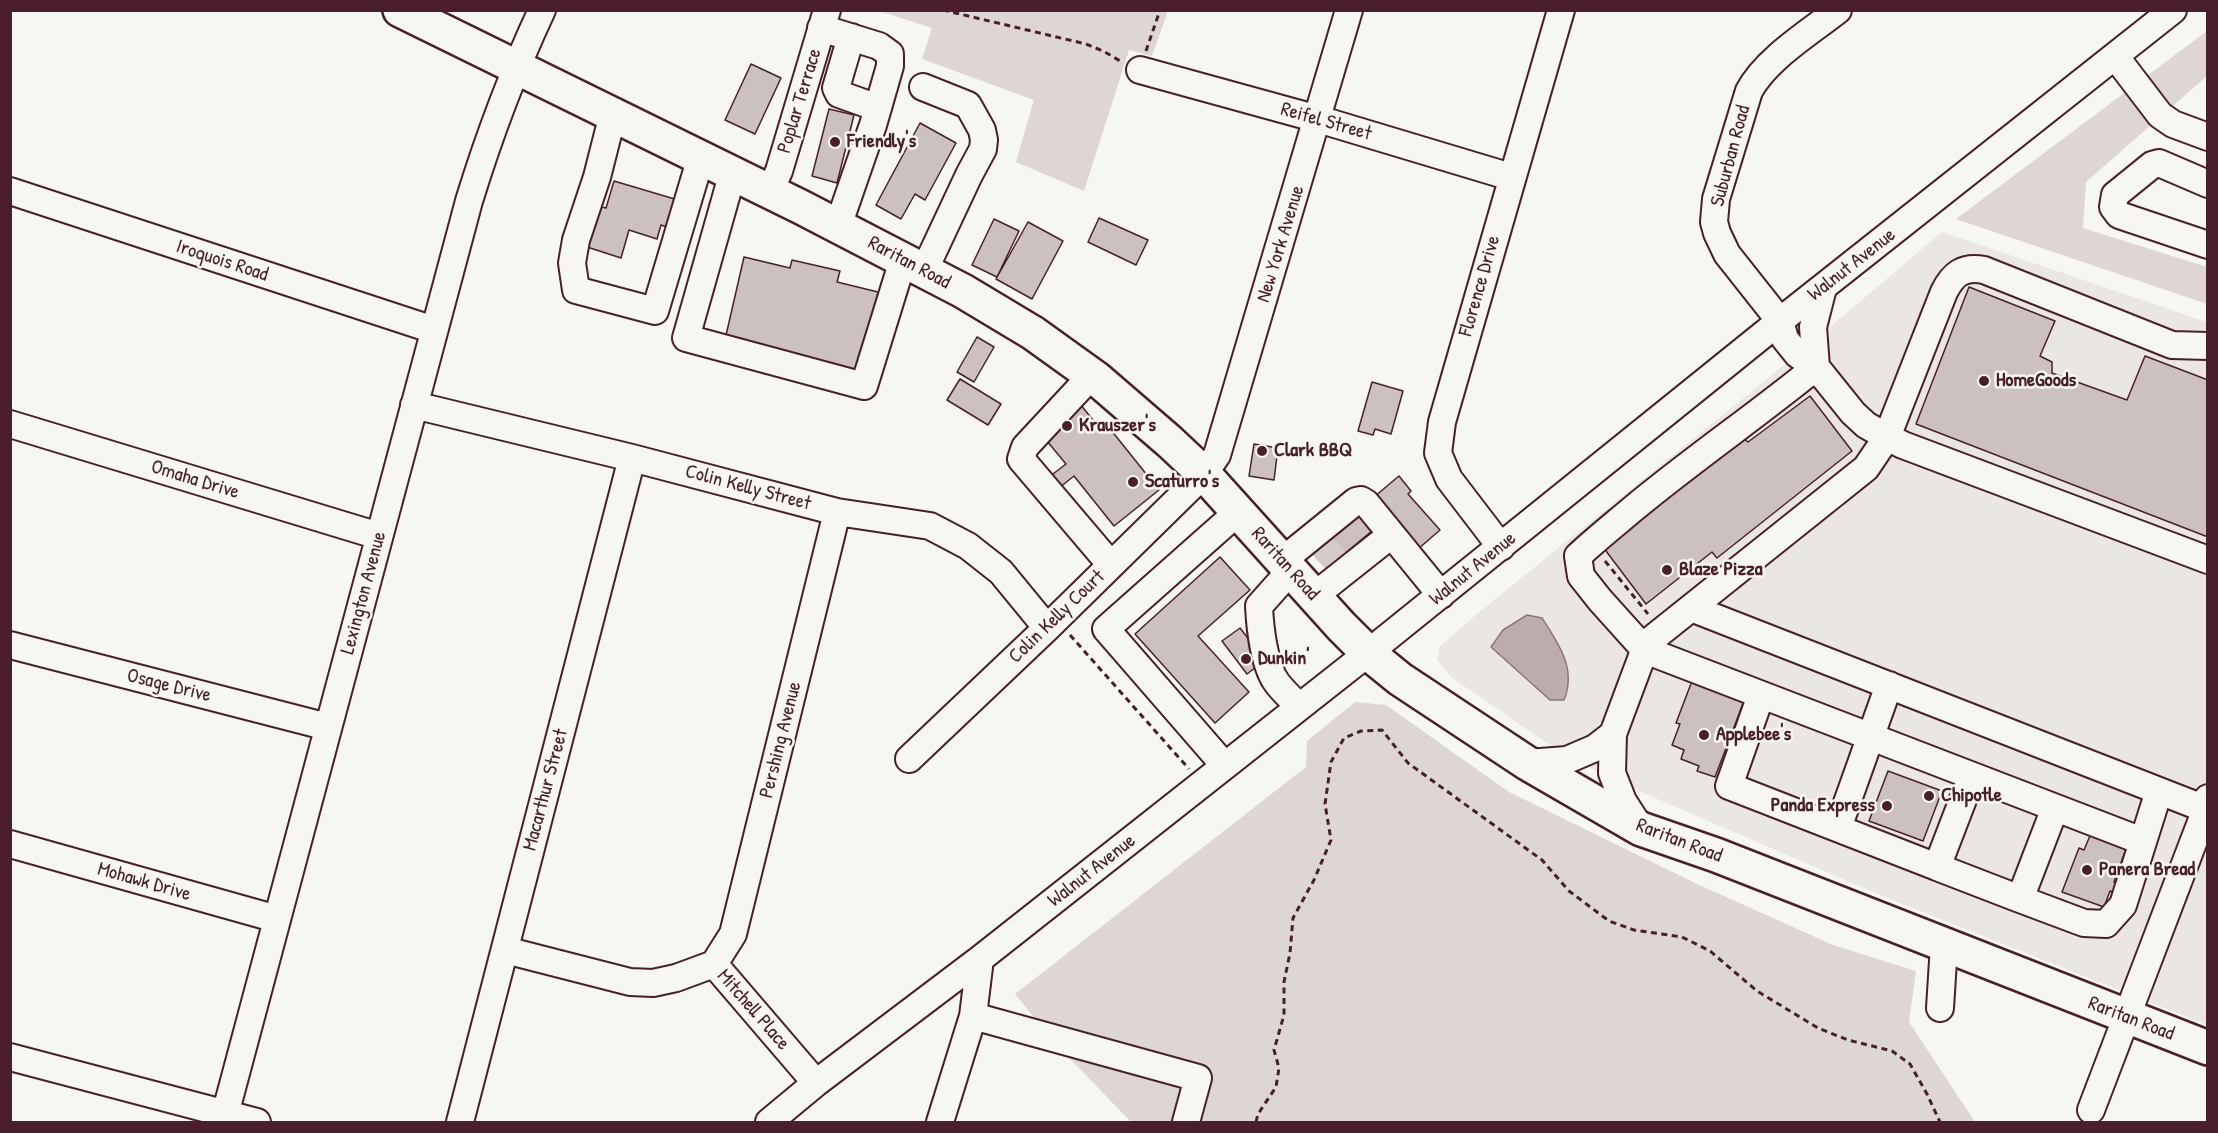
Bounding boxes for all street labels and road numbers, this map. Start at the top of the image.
street label: Poplar Terrace [773,46,827,156]
street label: Reifel Street [1278,98,1374,146]
street label: Suburban Road [1706,103,1756,209]
street label: New York Avenue [1252,183,1310,305]
street label: Walnut Avenue [1803,223,1901,307]
street label: Raritan Road [864,231,954,295]
street label: Florence Drive [1454,233,1506,339]
street label: Iroquois Road [173,235,271,287]
street label: Omaha Drive [148,455,242,505]
street label: Colin Kelly Street [683,460,813,516]
street label: Raritan Road [1246,522,1324,606]
street label: Walnut Avenue [1425,527,1521,611]
street label: Lexington Avenue [336,529,392,657]
street label: Colin Kelly Court [1004,565,1110,669]
street label: Osage Drive [124,664,214,708]
street label: Pershing Avenue [755,679,807,801]
street label: Macarthur Street [518,726,574,854]
street label: Raritan Road [1633,814,1725,868]
street label: Walnut Avenue [1043,829,1141,913]
street label: Mohawk Drive [95,857,193,907]
street label: Mitchell Place [711,965,795,1055]
street label: Raritan Road [2085,992,2177,1046]

